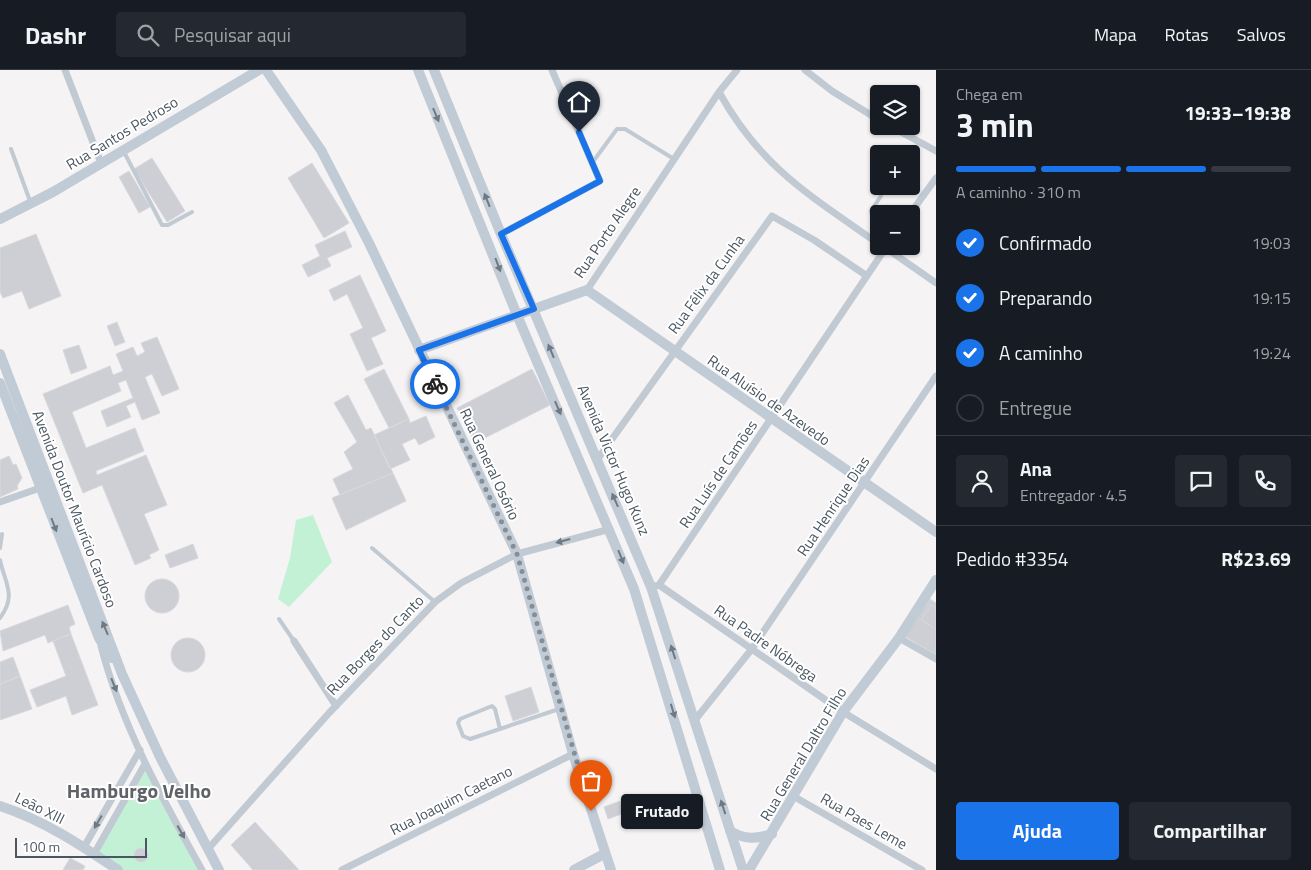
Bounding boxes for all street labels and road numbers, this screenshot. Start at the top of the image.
street label: Rua Santos Pedroso [62,90,183,176]
street label: Rua Porto Alegre [568,181,646,283]
street label: Rua Félix da Cunha [662,229,750,339]
street label: Rua Aluísio de Azevedo [703,349,835,451]
street label: Avenida Victor Hugo Kunz [572,381,656,539]
street label: Rua General Osório [454,404,526,524]
street label: Avenida Doutor Maurício Cardoso [27,407,123,611]
street label: Rua Luís de Camões [673,415,763,533]
street label: Rua Henrique Dias [791,451,875,561]
street label: Rua Borges do Canto [321,590,429,700]
street label: Rua Padre Nóbrega [709,599,823,688]
street label: Rua General Daltro Filho [754,683,852,825]
street label: Rua Joaquim Caetano [386,759,516,841]
street label: Leão XIII [11,786,69,830]
street label: Rua Paes Leme [816,787,912,855]

